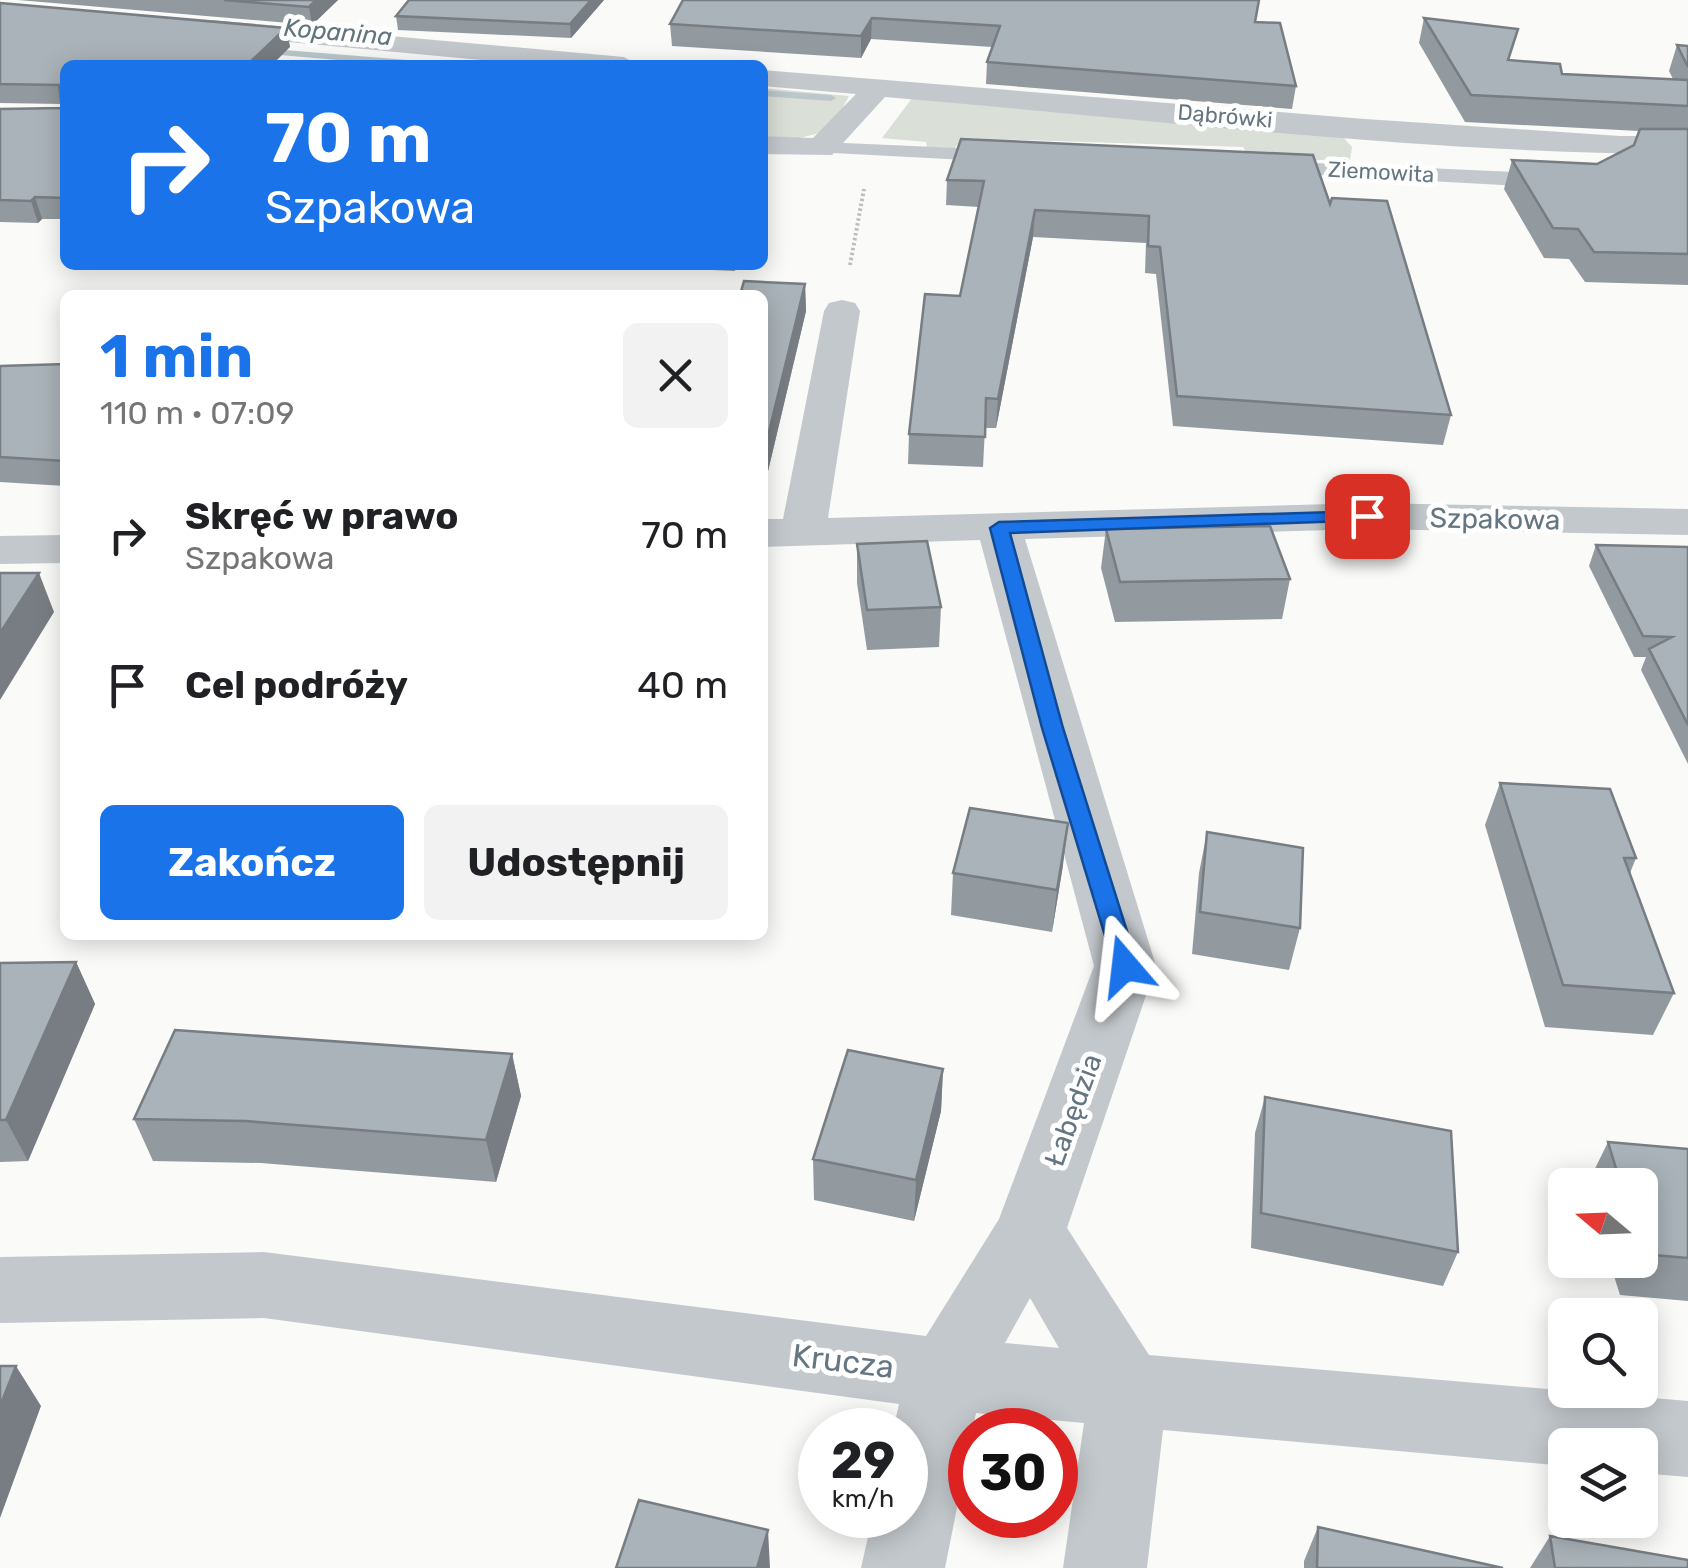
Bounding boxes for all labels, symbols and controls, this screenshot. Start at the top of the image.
water label: Kopanina [283,13,393,51]
text: 70 m [265,97,432,180]
street label: Dąbrówki [1176,98,1274,134]
icon: right [100,100,230,230]
street label: Ziemowita [1327,156,1435,188]
text: Szpakowa [265,181,475,234]
text: 1 min [100,321,253,392]
button: close [623,323,728,428]
text: 110 m · 07:09 [100,394,294,432]
pin [1325,474,1410,559]
icon: arrive [1340,489,1395,544]
text: Skręć w prawo [185,493,458,539]
street label: Szpakowa [1429,501,1561,537]
icon: right [100,508,155,563]
text: 70 m [641,512,728,558]
text: Szpakowa [185,539,334,577]
icon: arrive [100,658,155,713]
text: Cel podróży [185,662,408,708]
text: 40 m [637,662,728,708]
button: Zakończ [100,805,404,920]
button: Udostępnij [424,805,728,920]
position arrow [1073,914,1177,1018]
street label: Łabędzia [1037,1049,1109,1171]
north arrow [1548,1168,1658,1278]
map controls [1548,1168,1658,1538]
button: search [1548,1298,1658,1408]
street label: Krucza [790,1336,896,1386]
speed limit sign: 30 [948,1408,1078,1538]
button: layers [1548,1428,1658,1538]
text: 29 [831,1431,895,1491]
text: km/h [832,1484,894,1513]

